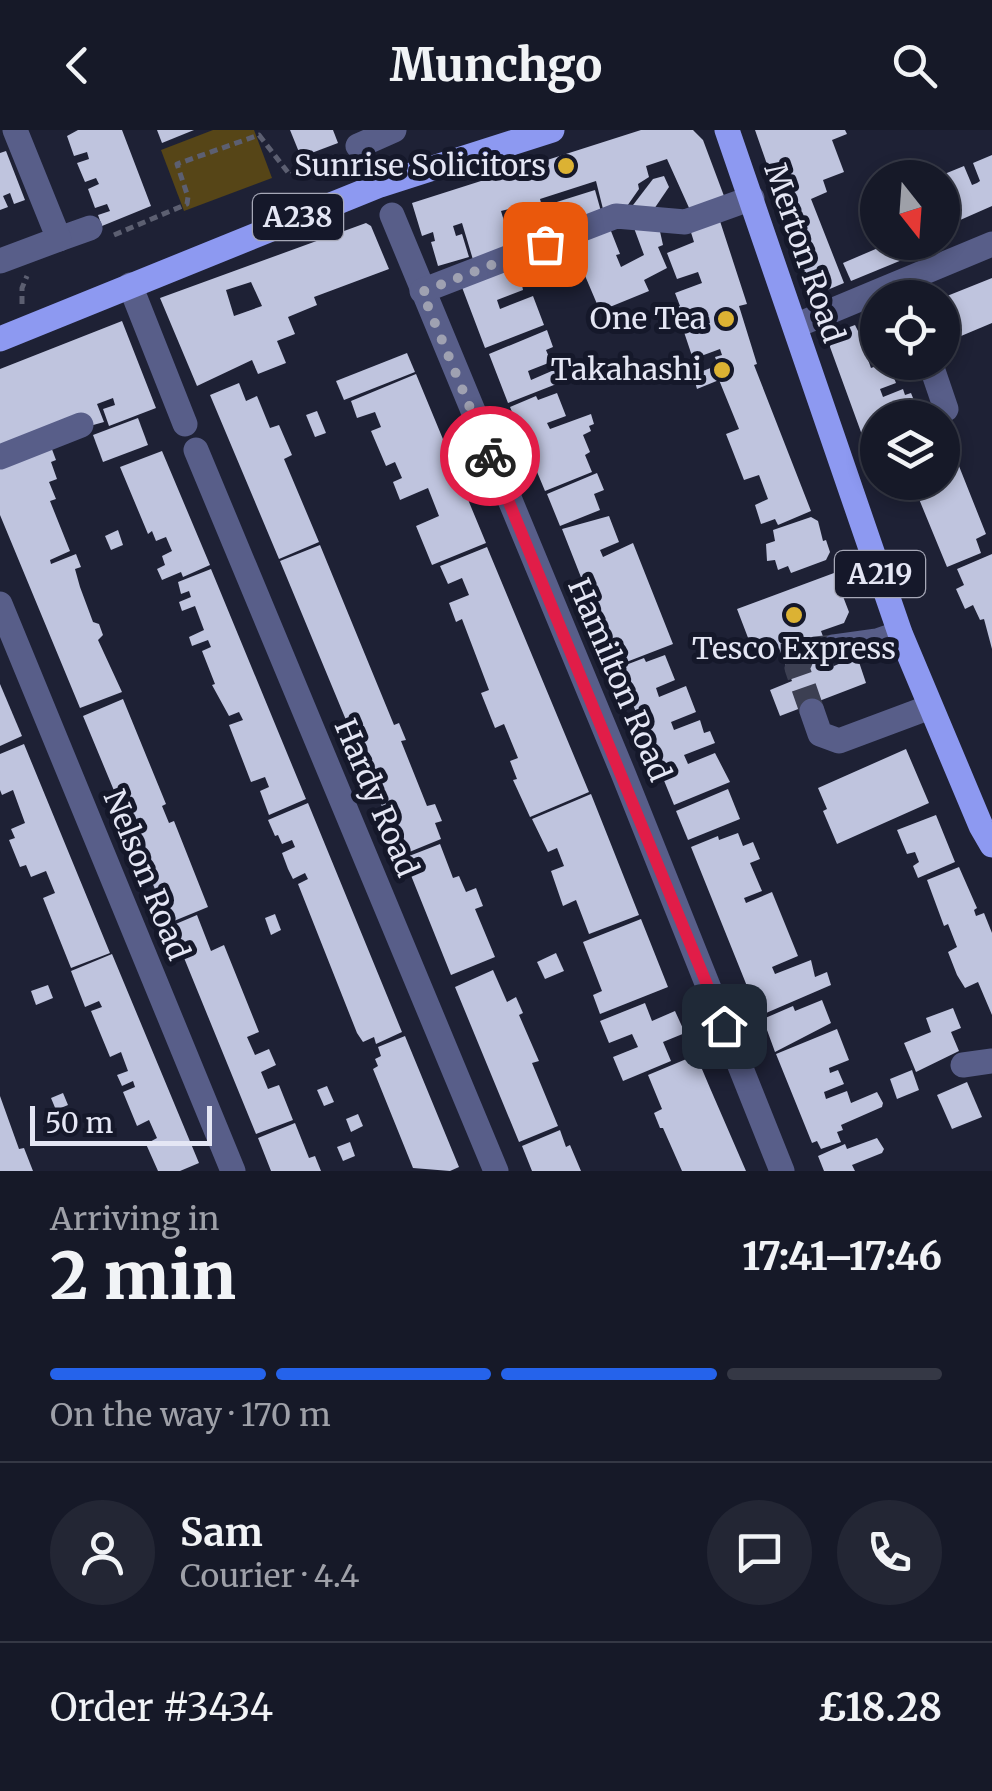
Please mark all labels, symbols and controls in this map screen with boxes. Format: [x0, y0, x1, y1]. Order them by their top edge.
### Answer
text: Munchgo [390, 37, 602, 93]
icon: back [50, 38, 105, 93]
icon: search [887, 38, 942, 93]
place label: Sunrise Solicitors [294, 146, 546, 184]
marker: Sunrise Solicitors [555, 155, 577, 177]
street label: Merton Road [757, 158, 853, 347]
north arrow [860, 160, 960, 260]
map controls [860, 160, 960, 500]
road number: A238 [253, 194, 343, 240]
pin [503, 202, 588, 287]
icon: bag [518, 217, 573, 272]
button: locate [860, 280, 960, 380]
place label: One Tea [590, 299, 706, 337]
marker: One Tea [715, 308, 737, 330]
place label: Takahashi [551, 350, 702, 388]
marker: Takahashi [711, 359, 733, 381]
button: layers [860, 400, 960, 500]
courier [440, 406, 540, 506]
icon: bike [463, 429, 518, 484]
road number: A219 [835, 551, 925, 597]
street label: Hamilton Road [560, 572, 680, 787]
marker: Tesco Express [783, 604, 805, 626]
place label: Tesco Express [692, 629, 896, 667]
street label: Hardy Road [327, 713, 427, 882]
street label: Nelson Road [96, 784, 198, 965]
pin [682, 984, 767, 1069]
icon: home [697, 999, 752, 1054]
scale bar [30, 1101, 212, 1146]
text: 50 m [45, 1105, 113, 1141]
text: Arriving in [50, 1199, 219, 1239]
text: 17:41–17:46 [742, 1233, 942, 1280]
text: 2 min [50, 1235, 236, 1317]
text: On the way · 170 m [50, 1395, 331, 1435]
button: person [50, 1500, 155, 1605]
button: chat [707, 1500, 812, 1605]
button: phone [837, 1500, 942, 1605]
text: Sam [180, 1509, 263, 1556]
text: Courier · 4.4 [180, 1556, 360, 1596]
text: Order #3434 [50, 1684, 273, 1731]
text: £18.28 [818, 1684, 942, 1731]

